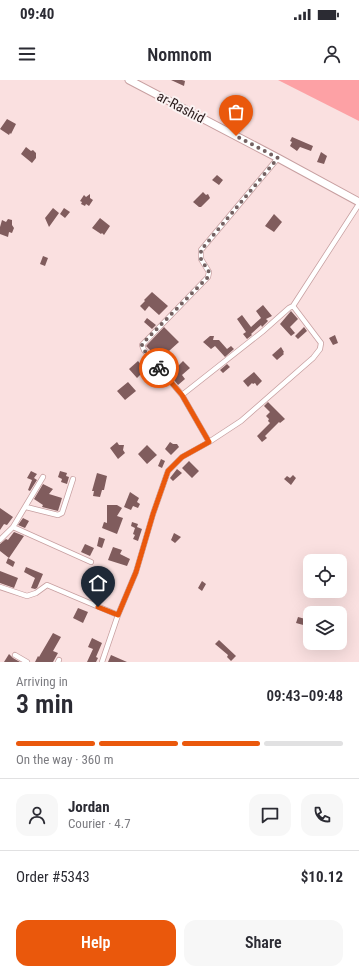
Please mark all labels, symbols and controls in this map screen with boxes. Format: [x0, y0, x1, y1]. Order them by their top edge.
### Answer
text: 09:40 [20, 5, 54, 23]
icon: menu [16, 43, 38, 65]
icon: person [321, 43, 343, 65]
text: Nomnom [147, 44, 212, 65]
street label: ar-Rashid [154, 88, 208, 126]
pin [219, 95, 253, 136]
icon: bag [225, 101, 247, 123]
courier [139, 348, 179, 388]
icon: bike [148, 357, 170, 379]
map controls [303, 554, 347, 650]
button: locate [303, 554, 347, 598]
pin [81, 566, 115, 607]
icon: home [87, 572, 109, 594]
button: layers [303, 606, 347, 650]
text: Arriving in [16, 674, 68, 689]
text: 09:43–09:48 [266, 687, 343, 705]
text: 3 min [16, 689, 74, 719]
text: On the way · 360 m [16, 752, 113, 767]
button: person [16, 794, 58, 836]
button: chat [249, 794, 291, 836]
button: phone [301, 794, 343, 836]
text: Jordan [68, 798, 110, 816]
text: Courier · 4.7 [68, 816, 131, 831]
text: Order #5343 [16, 868, 90, 886]
text: $10.12 [301, 868, 343, 886]
button: Help [16, 920, 176, 966]
button: Share [184, 920, 343, 966]

